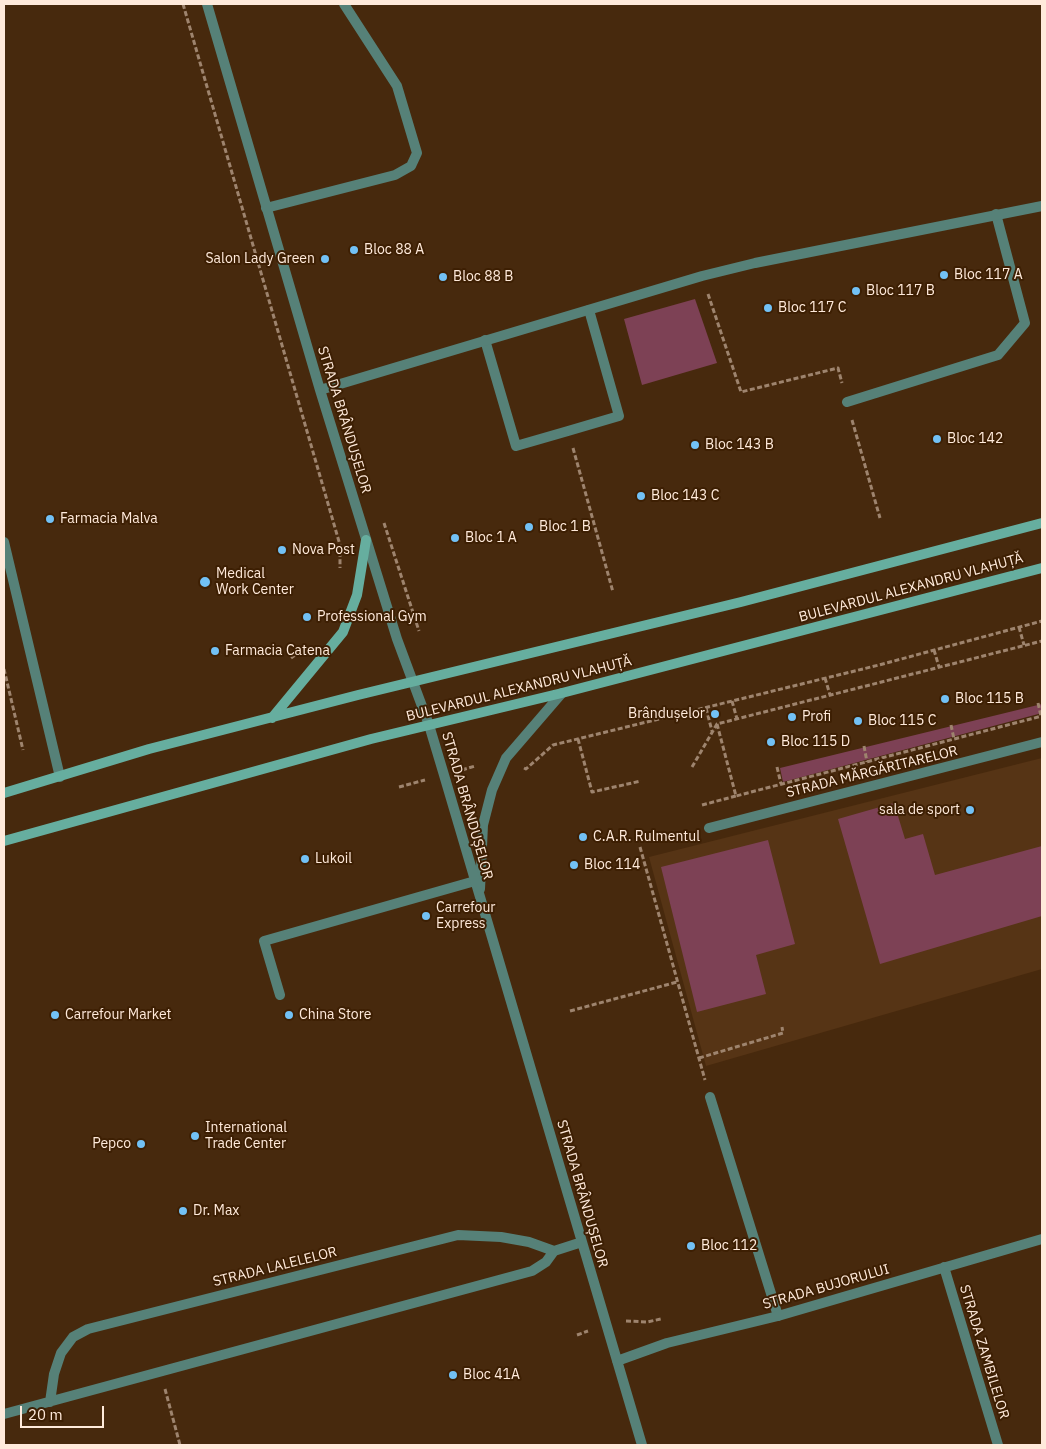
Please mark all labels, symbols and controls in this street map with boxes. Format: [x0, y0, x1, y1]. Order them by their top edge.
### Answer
place label: Bloc 88 A [364, 242, 424, 258]
marker: Bloc 88 A [348, 244, 360, 256]
place label: Salon Lady Green [205, 251, 315, 267]
marker: Salon Lady Green [319, 253, 331, 265]
place label: Bloc 117 A [954, 267, 1023, 283]
place label: Bloc 88 B [453, 269, 513, 285]
marker: Bloc 117 A [938, 269, 950, 281]
marker: Bloc 88 B [437, 271, 449, 283]
place label: Bloc 117 B [866, 283, 935, 299]
marker: Bloc 117 B [850, 285, 862, 297]
place label: Bloc 117 C [778, 300, 846, 316]
marker: Bloc 117 C [762, 302, 774, 314]
street label: STRADA BRÂNDUȘELOR [314, 344, 374, 496]
place label: Bloc 142 [947, 431, 1003, 447]
marker: Bloc 142 [931, 433, 943, 445]
place label: Bloc 143 B [705, 437, 774, 453]
marker: Bloc 143 B [689, 439, 701, 451]
place label: Bloc 143 C [651, 488, 719, 504]
marker: Bloc 143 C [635, 490, 647, 502]
place label: Farmacia Malva [60, 511, 158, 527]
marker: Farmacia Malva [44, 513, 56, 525]
place label: Bloc 1 B [539, 519, 591, 535]
marker: Bloc 1 B [523, 521, 535, 533]
place label: Bloc 1 A [465, 530, 517, 546]
marker: Bloc 1 A [449, 532, 461, 544]
place label: Nova Post [292, 542, 355, 558]
marker: Nova Post [276, 544, 288, 556]
street label: BULEVARDUL ALEXANDRU VLAHUȚĂ [797, 550, 1025, 626]
place label: Medical Work Center [216, 566, 294, 598]
marker: Medical Work Center [198, 575, 212, 589]
place label: Professional Gym [317, 609, 427, 625]
marker: Professional Gym [301, 611, 313, 623]
place label: Farmacia Catena [225, 643, 330, 659]
marker: Farmacia Catena [209, 645, 221, 657]
street label: BULEVARDUL ALEXANDRU VLAHUȚĂ [405, 653, 633, 725]
place label: Bloc 115 B [955, 691, 1024, 707]
marker: Bloc 115 B [939, 693, 951, 705]
place label: Brândușelor [628, 706, 705, 722]
marker: Brândușelor [709, 708, 721, 720]
place label: Profi [802, 709, 831, 725]
marker: Profi [786, 711, 798, 723]
place label: Bloc 115 C [868, 713, 936, 729]
marker: Bloc 115 C [852, 715, 864, 727]
street label: STRADA BRÂNDUȘELOR [438, 730, 496, 882]
place label: Bloc 115 D [781, 734, 850, 750]
marker: Bloc 115 D [765, 736, 777, 748]
street label: STRADA MĂRGĂRITARELOR [784, 743, 960, 801]
place label: sala de sport [879, 802, 960, 818]
marker: sala de sport [964, 804, 976, 816]
place label: C.A.R. Rulmentul [593, 829, 700, 845]
marker: C.A.R. Rulmentul [577, 831, 589, 843]
place label: Lukoil [315, 851, 352, 867]
marker: Lukoil [299, 853, 311, 865]
place label: Bloc 114 [584, 857, 640, 873]
marker: Bloc 114 [568, 859, 580, 871]
place label: Carrefour Express [436, 900, 495, 932]
marker: Carrefour Express [420, 910, 432, 922]
place label: Carrefour Market [65, 1007, 171, 1023]
place label: China Store [299, 1007, 371, 1023]
marker: Carrefour Market [49, 1009, 61, 1021]
marker: China Store [283, 1009, 295, 1021]
street label: STRADA BRÂNDUȘELOR [553, 1118, 611, 1270]
place label: International Trade Center [205, 1120, 287, 1152]
marker: International Trade Center [189, 1130, 201, 1142]
place label: Pepco [92, 1136, 131, 1152]
marker: Pepco [135, 1138, 147, 1150]
place label: Dr. Max [193, 1203, 239, 1219]
marker: Dr. Max [177, 1205, 189, 1217]
place label: Bloc 112 [701, 1238, 757, 1254]
marker: Bloc 112 [685, 1240, 697, 1252]
street label: STRADA LALELELOR [211, 1243, 339, 1291]
street label: STRADA BUJORULUI [761, 1261, 891, 1313]
street label: STRADA ZAMBILELOR [956, 1283, 1012, 1421]
place label: Bloc 41A [463, 1367, 520, 1383]
marker: Bloc 41A [447, 1369, 459, 1381]
scale bar [22, 1396, 106, 1428]
text: 20 m [28, 1405, 63, 1424]

